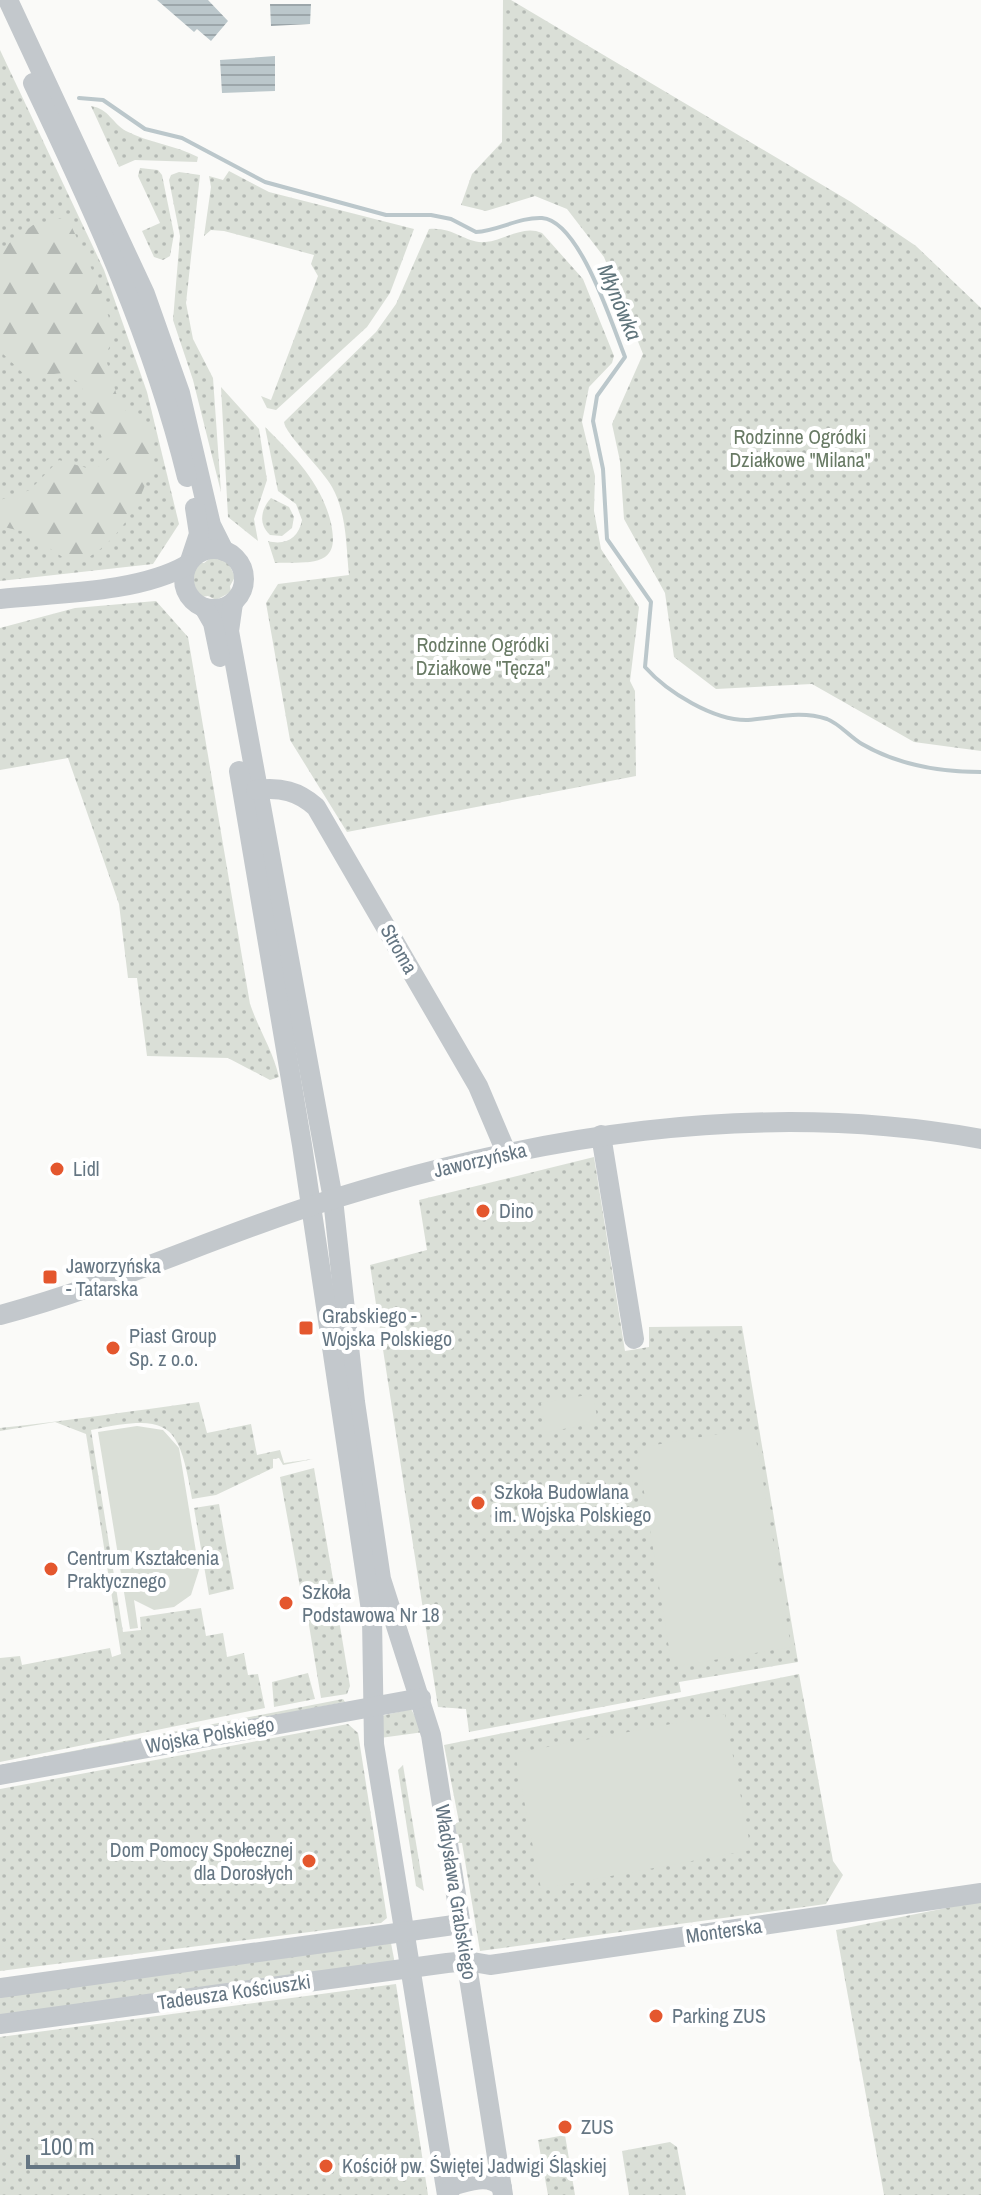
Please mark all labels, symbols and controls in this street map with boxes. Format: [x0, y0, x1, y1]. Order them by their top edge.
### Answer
water label: Młynówka [591, 259, 649, 345]
park label: Rodzinne Ogródki Działkowe "Milana" [729, 423, 871, 473]
park label: Rodzinne Ogródki Działkowe "Tęcza" [416, 631, 551, 681]
street label: Stroma [375, 919, 424, 978]
street label: Jaworzyńska [431, 1136, 529, 1183]
place label: Lidl [73, 1155, 99, 1182]
marker: Lidl [48, 1160, 66, 1178]
place label: Dino [499, 1197, 534, 1224]
marker: Dino [474, 1202, 492, 1220]
place label: Jaworzyńska - Tatarska [66, 1252, 161, 1302]
marker: Jaworzyńska - Tatarska [41, 1268, 59, 1286]
place label: Grabskiego - Wojska Polskiego [322, 1302, 452, 1352]
marker: Grabskiego - Wojska Polskiego [297, 1319, 315, 1337]
place label: Piast Group Sp. z o.o. [129, 1322, 217, 1372]
marker: Piast Group Sp. z o.o. [104, 1339, 122, 1357]
place label: Szkoła Budowlana im. Wojska Polskiego [494, 1478, 651, 1528]
marker: Szkoła Budowlana im. Wojska Polskiego [469, 1494, 487, 1512]
place label: Centrum Kształcenia Praktycznego [67, 1544, 219, 1594]
marker: Centrum Kształcenia Praktycznego [42, 1560, 60, 1578]
place label: Szkoła Podstawowa Nr 18 [302, 1578, 440, 1628]
marker: Szkoła Podstawowa Nr 18 [277, 1594, 295, 1612]
street label: Wojska Polskiego [144, 1710, 276, 1759]
street label: Władysława Grabskiego [429, 1802, 484, 1981]
place label: Dom Pomocy Społecznej dla Dorosłych [110, 1836, 293, 1886]
marker: Dom Pomocy Społecznej dla Dorosłych [300, 1852, 318, 1870]
street label: Monterska [684, 1912, 764, 1949]
street label: Tadeusza Kościuszki [156, 1967, 312, 2016]
place label: Parking ZUS [672, 2002, 766, 2029]
marker: Parking ZUS [647, 2007, 665, 2025]
place label: ZUS [581, 2113, 614, 2140]
marker: ZUS [556, 2118, 574, 2136]
scale bar [28, 2119, 238, 2169]
text: 100 m [40, 2130, 95, 2162]
place label: Kościół pw. Świętej Jadwigi Śląskiej [342, 2152, 606, 2179]
marker: Kościół pw. Świętej Jadwigi Śląskiej [317, 2157, 335, 2175]

